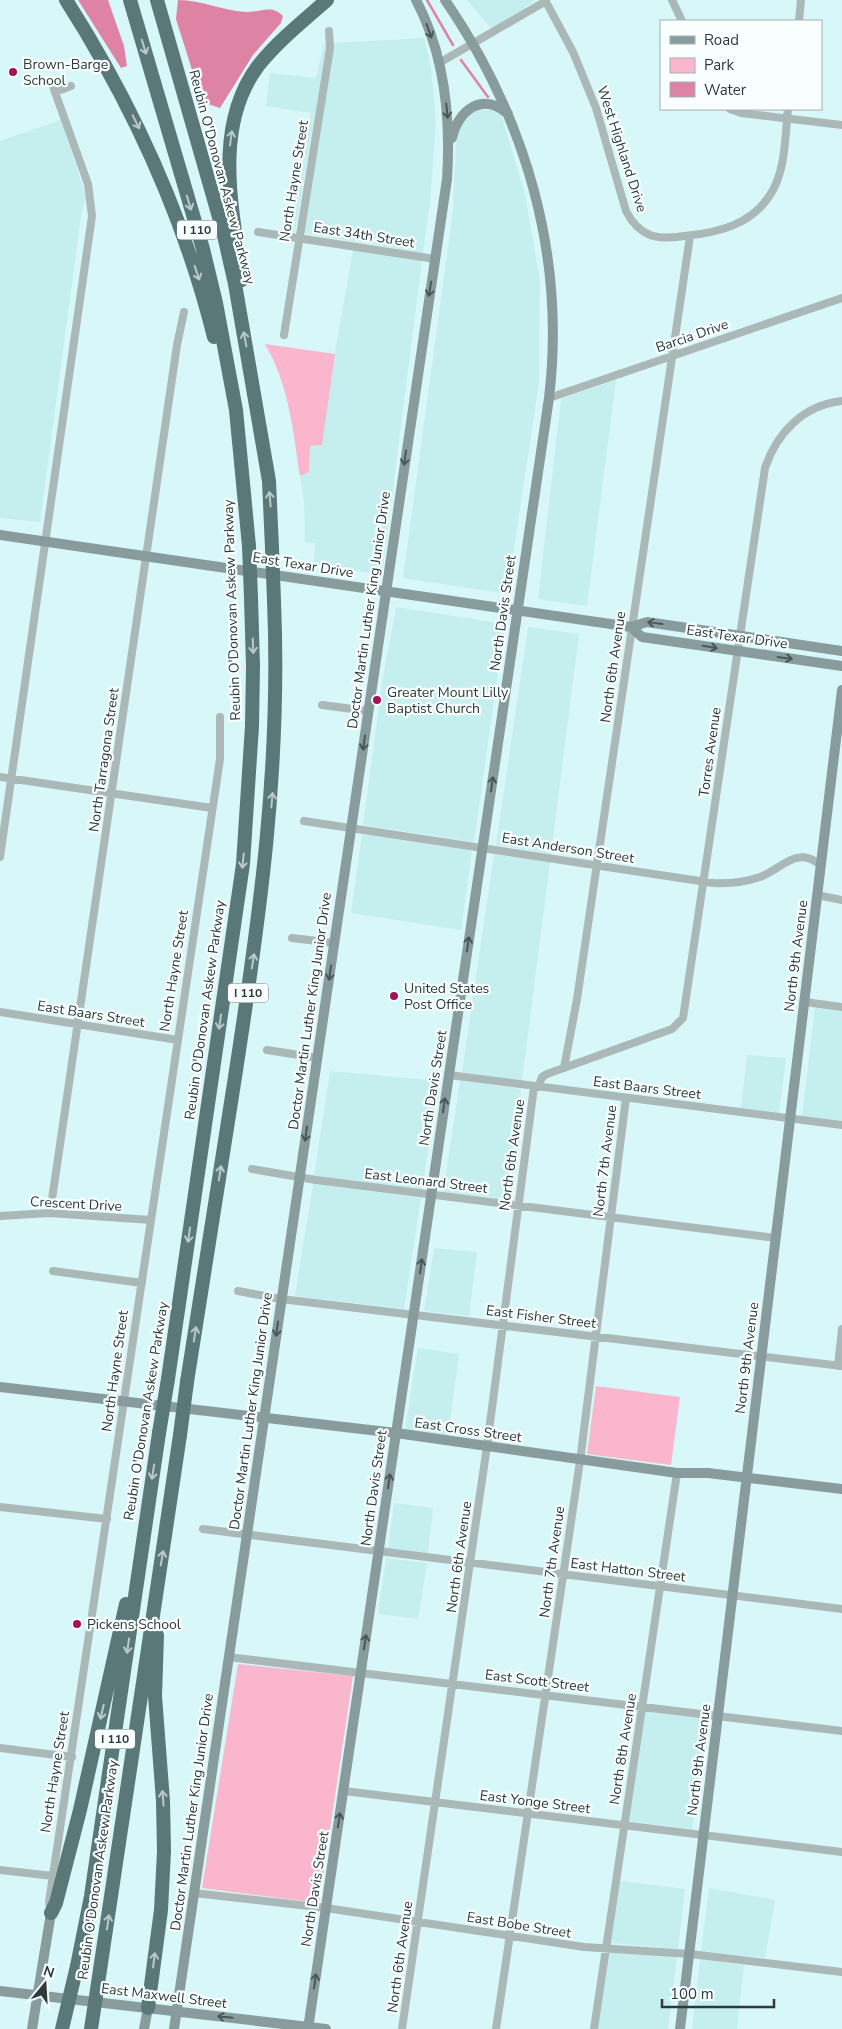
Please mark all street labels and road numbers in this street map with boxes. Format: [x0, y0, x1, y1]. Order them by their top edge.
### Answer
street label: Reubin O'Donovan Askew Parkway [184, 68, 260, 287]
street label: West Highland Drive [593, 83, 651, 215]
street label: North Hayne Street [275, 119, 313, 243]
street label: East 34th Street [312, 218, 416, 252]
road number: I 110 [177, 220, 217, 240]
street label: Barcia Drive [653, 315, 731, 357]
street label: Doctor Martin Luther King Junior Drive [343, 490, 395, 730]
street label: Reubin O'Donovan Askew Parkway [219, 498, 245, 721]
street label: East Texar Drive [251, 548, 355, 582]
street label: North Davis Street [485, 554, 521, 672]
street label: North 6th Avenue [596, 610, 630, 724]
street label: East Texar Drive [685, 621, 789, 653]
street label: North Tarragona Street [84, 687, 124, 833]
street label: Torres Avenue [694, 706, 726, 798]
street label: East Anderson Street [501, 828, 636, 868]
street label: Doctor Martin Luther King Junior Drive [284, 891, 336, 1131]
street label: Reubin O'Donovan Askew Parkway [180, 898, 230, 1121]
street label: North 9th Avenue [780, 899, 812, 1013]
street label: North Hayne Street [155, 909, 193, 1033]
road number: I 110 [228, 984, 268, 1002]
street label: East Baars Street [36, 996, 146, 1032]
street label: North Davis Street [414, 1029, 452, 1147]
street label: East Baars Street [592, 1072, 702, 1104]
street label: North 6th Avenue [495, 1098, 529, 1212]
street label: North 7th Avenue [589, 1104, 621, 1218]
street label: East Leonard Street [363, 1164, 489, 1198]
street label: Crescent Drive [30, 1192, 122, 1216]
street label: Doctor Martin Luther King Junior Drive [225, 1291, 277, 1531]
street label: Reubin O'Donovan Askew Parkway [119, 1299, 173, 1522]
street label: East Fisher Street [485, 1301, 597, 1333]
street label: North 9th Avenue [731, 1301, 763, 1415]
street label: North Hayne Street [97, 1309, 133, 1433]
street label: East Cross Street [413, 1413, 523, 1447]
street label: North Davis Street [356, 1429, 392, 1547]
street label: North 6th Avenue [442, 1500, 476, 1614]
street label: North 7th Avenue [535, 1505, 569, 1619]
street label: East Hatton Street [569, 1554, 687, 1586]
street label: East Scott Street [484, 1665, 590, 1697]
street label: Doctor Martin Luther King Junior Drive [166, 1692, 218, 1932]
street label: North 8th Avenue [605, 1692, 641, 1806]
street label: North 9th Avenue [683, 1703, 715, 1817]
street label: North Hayne Street [36, 1710, 74, 1834]
road number: I 110 [95, 1730, 135, 1748]
street label: Reubin O'Donovan Askew Parkway [73, 1758, 123, 1981]
street label: East Yonge Street [479, 1786, 591, 1818]
street label: North Davis Street [296, 1830, 334, 1948]
street label: North 6th Avenue [383, 1900, 417, 2014]
street label: East Bobe Street [466, 1907, 573, 1943]
street label: East Maxwell Street [100, 1979, 228, 2013]

